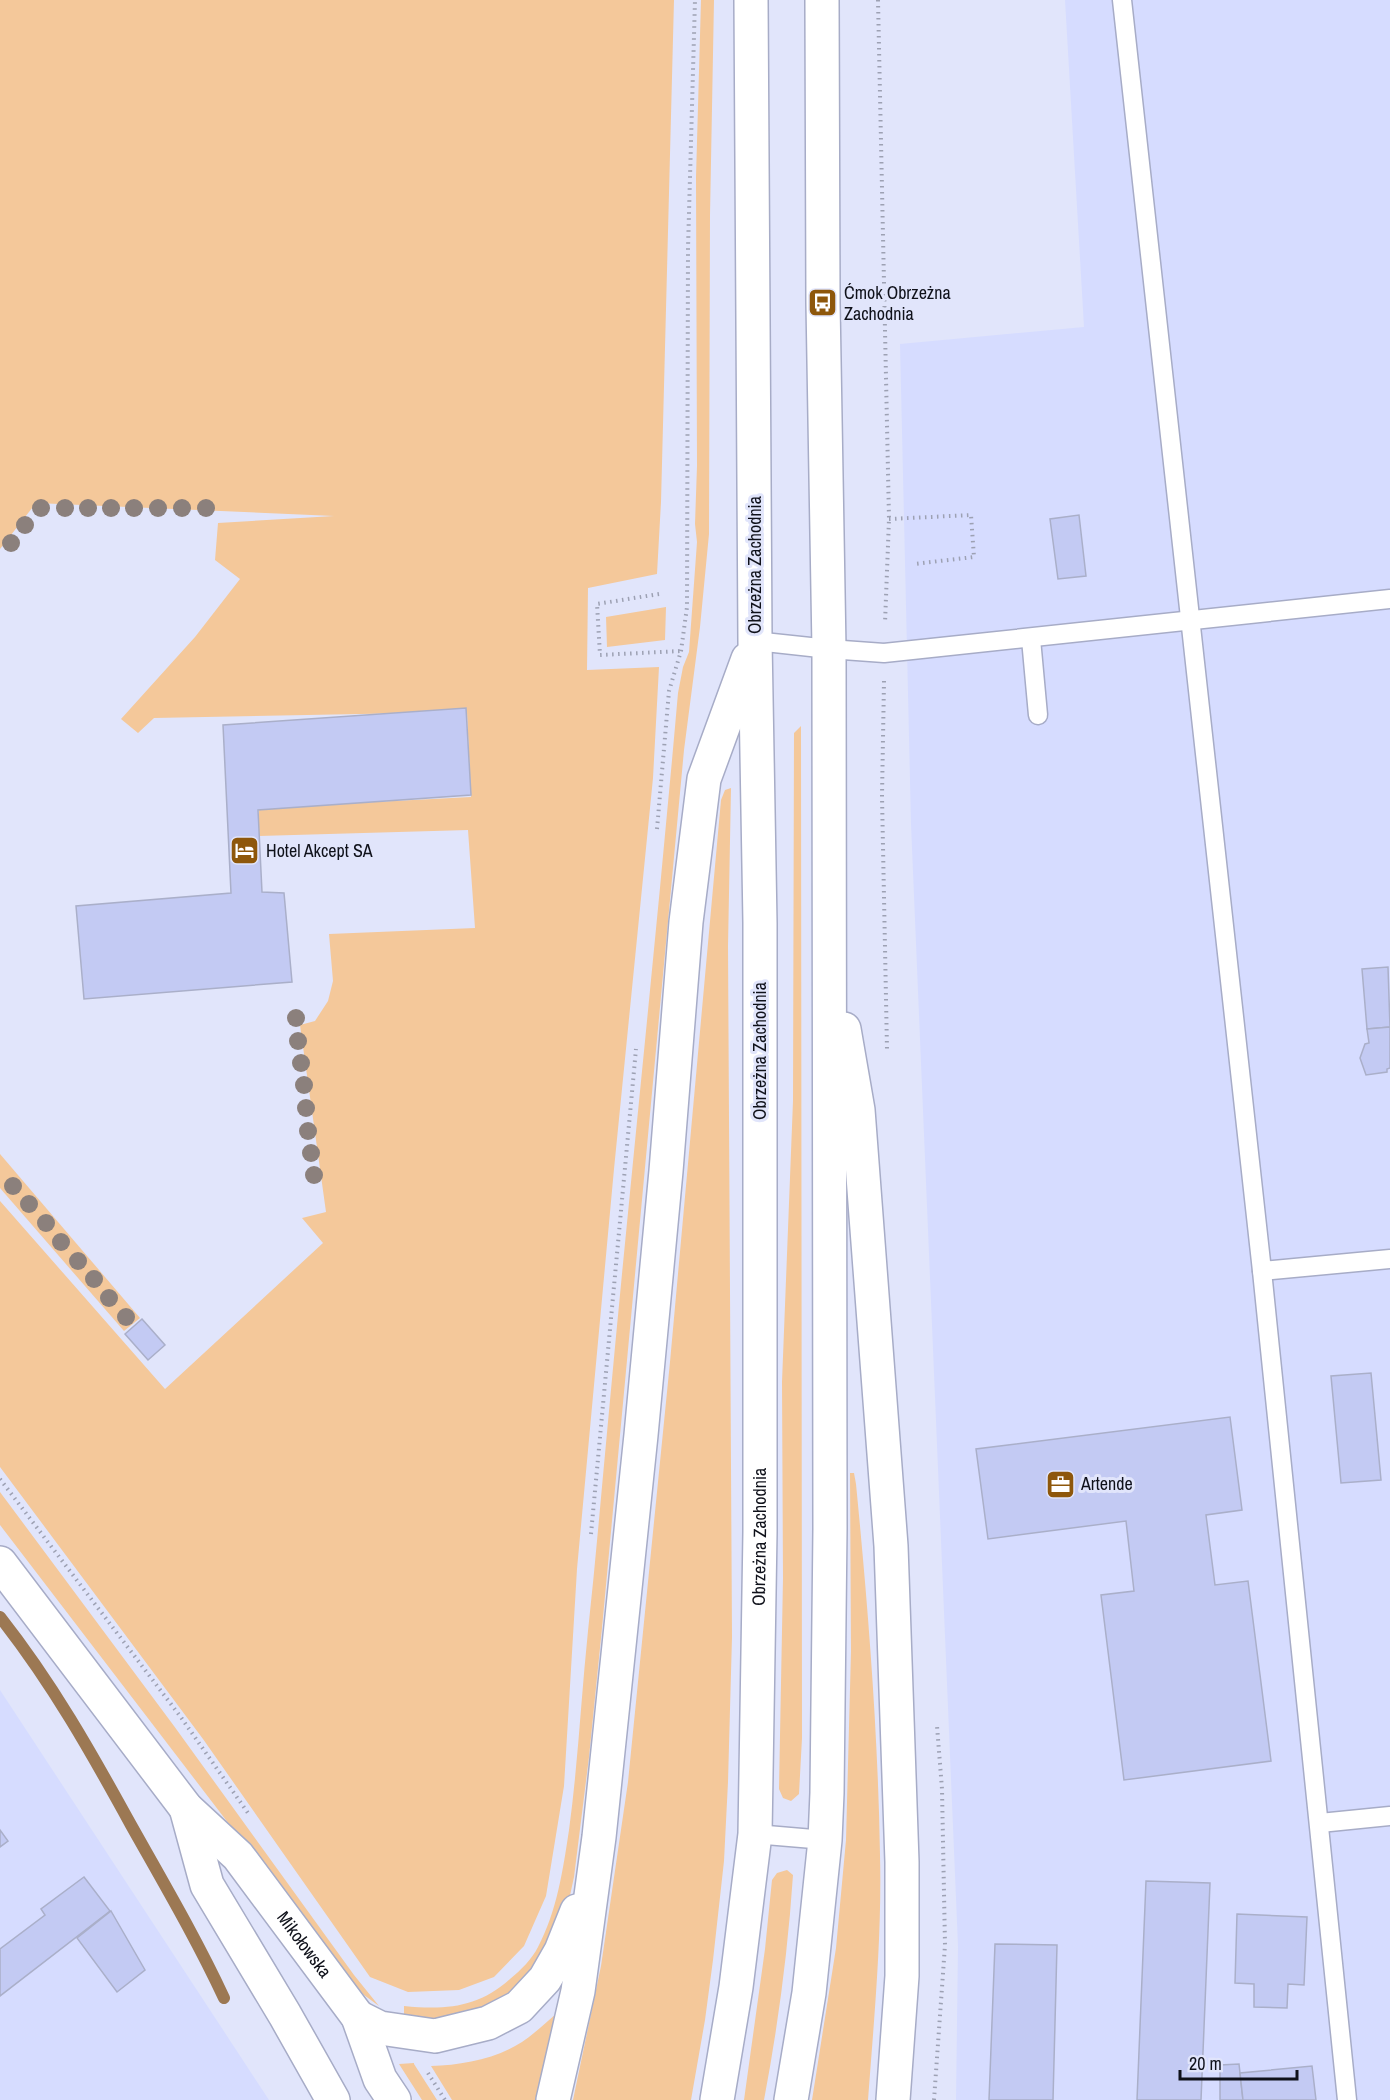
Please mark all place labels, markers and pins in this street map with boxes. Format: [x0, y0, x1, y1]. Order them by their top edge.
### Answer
place label: Ćmok Obrzeżna Zachodnia [844, 280, 951, 326]
bus stop icon: Ćmok Obrzeżna Zachodnia [807, 287, 839, 319]
hotel icon: Hotel Akcept SA [229, 835, 261, 867]
place label: Hotel Akcept SA [266, 838, 373, 863]
office icon: Artende [1044, 1468, 1076, 1500]
place label: Artende [1080, 1471, 1133, 1496]

